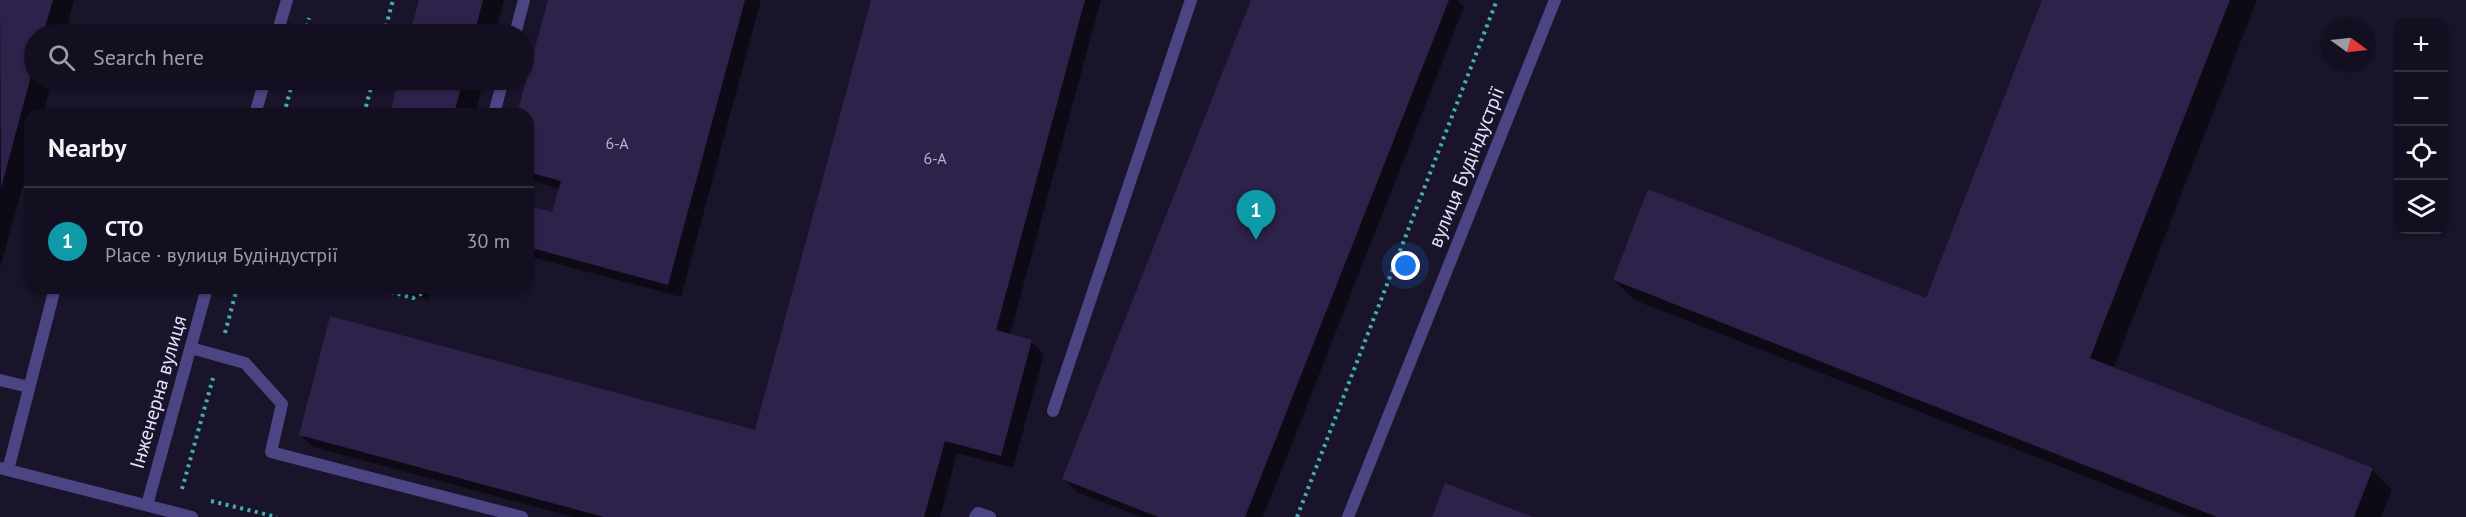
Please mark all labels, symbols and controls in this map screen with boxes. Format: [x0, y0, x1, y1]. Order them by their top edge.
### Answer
north arrow [2322, 18, 2376, 72]
map controls [2394, 18, 2448, 234]
button: + [2394, 18, 2448, 72]
search box [24, 24, 534, 90]
icon: search [45, 41, 78, 74]
text: Search here [93, 43, 204, 71]
button: − [2394, 72, 2448, 126]
street label: вулиця Будіндустрії [1422, 83, 1510, 251]
button: locate [2394, 126, 2448, 180]
text: Nearby [48, 131, 126, 164]
house number: 6-А [605, 133, 629, 153]
house number: 6-А [923, 148, 947, 168]
button: layers [2394, 180, 2448, 234]
pin: 1 [1236, 190, 1276, 240]
text: СТО [105, 214, 144, 242]
text: 1 [62, 228, 73, 254]
text: 30 m [467, 228, 510, 254]
text: Place · вулиця Будіндустрії [105, 242, 338, 268]
your location [1391, 251, 1420, 280]
street label: Інженерна вулиця [124, 312, 192, 472]

